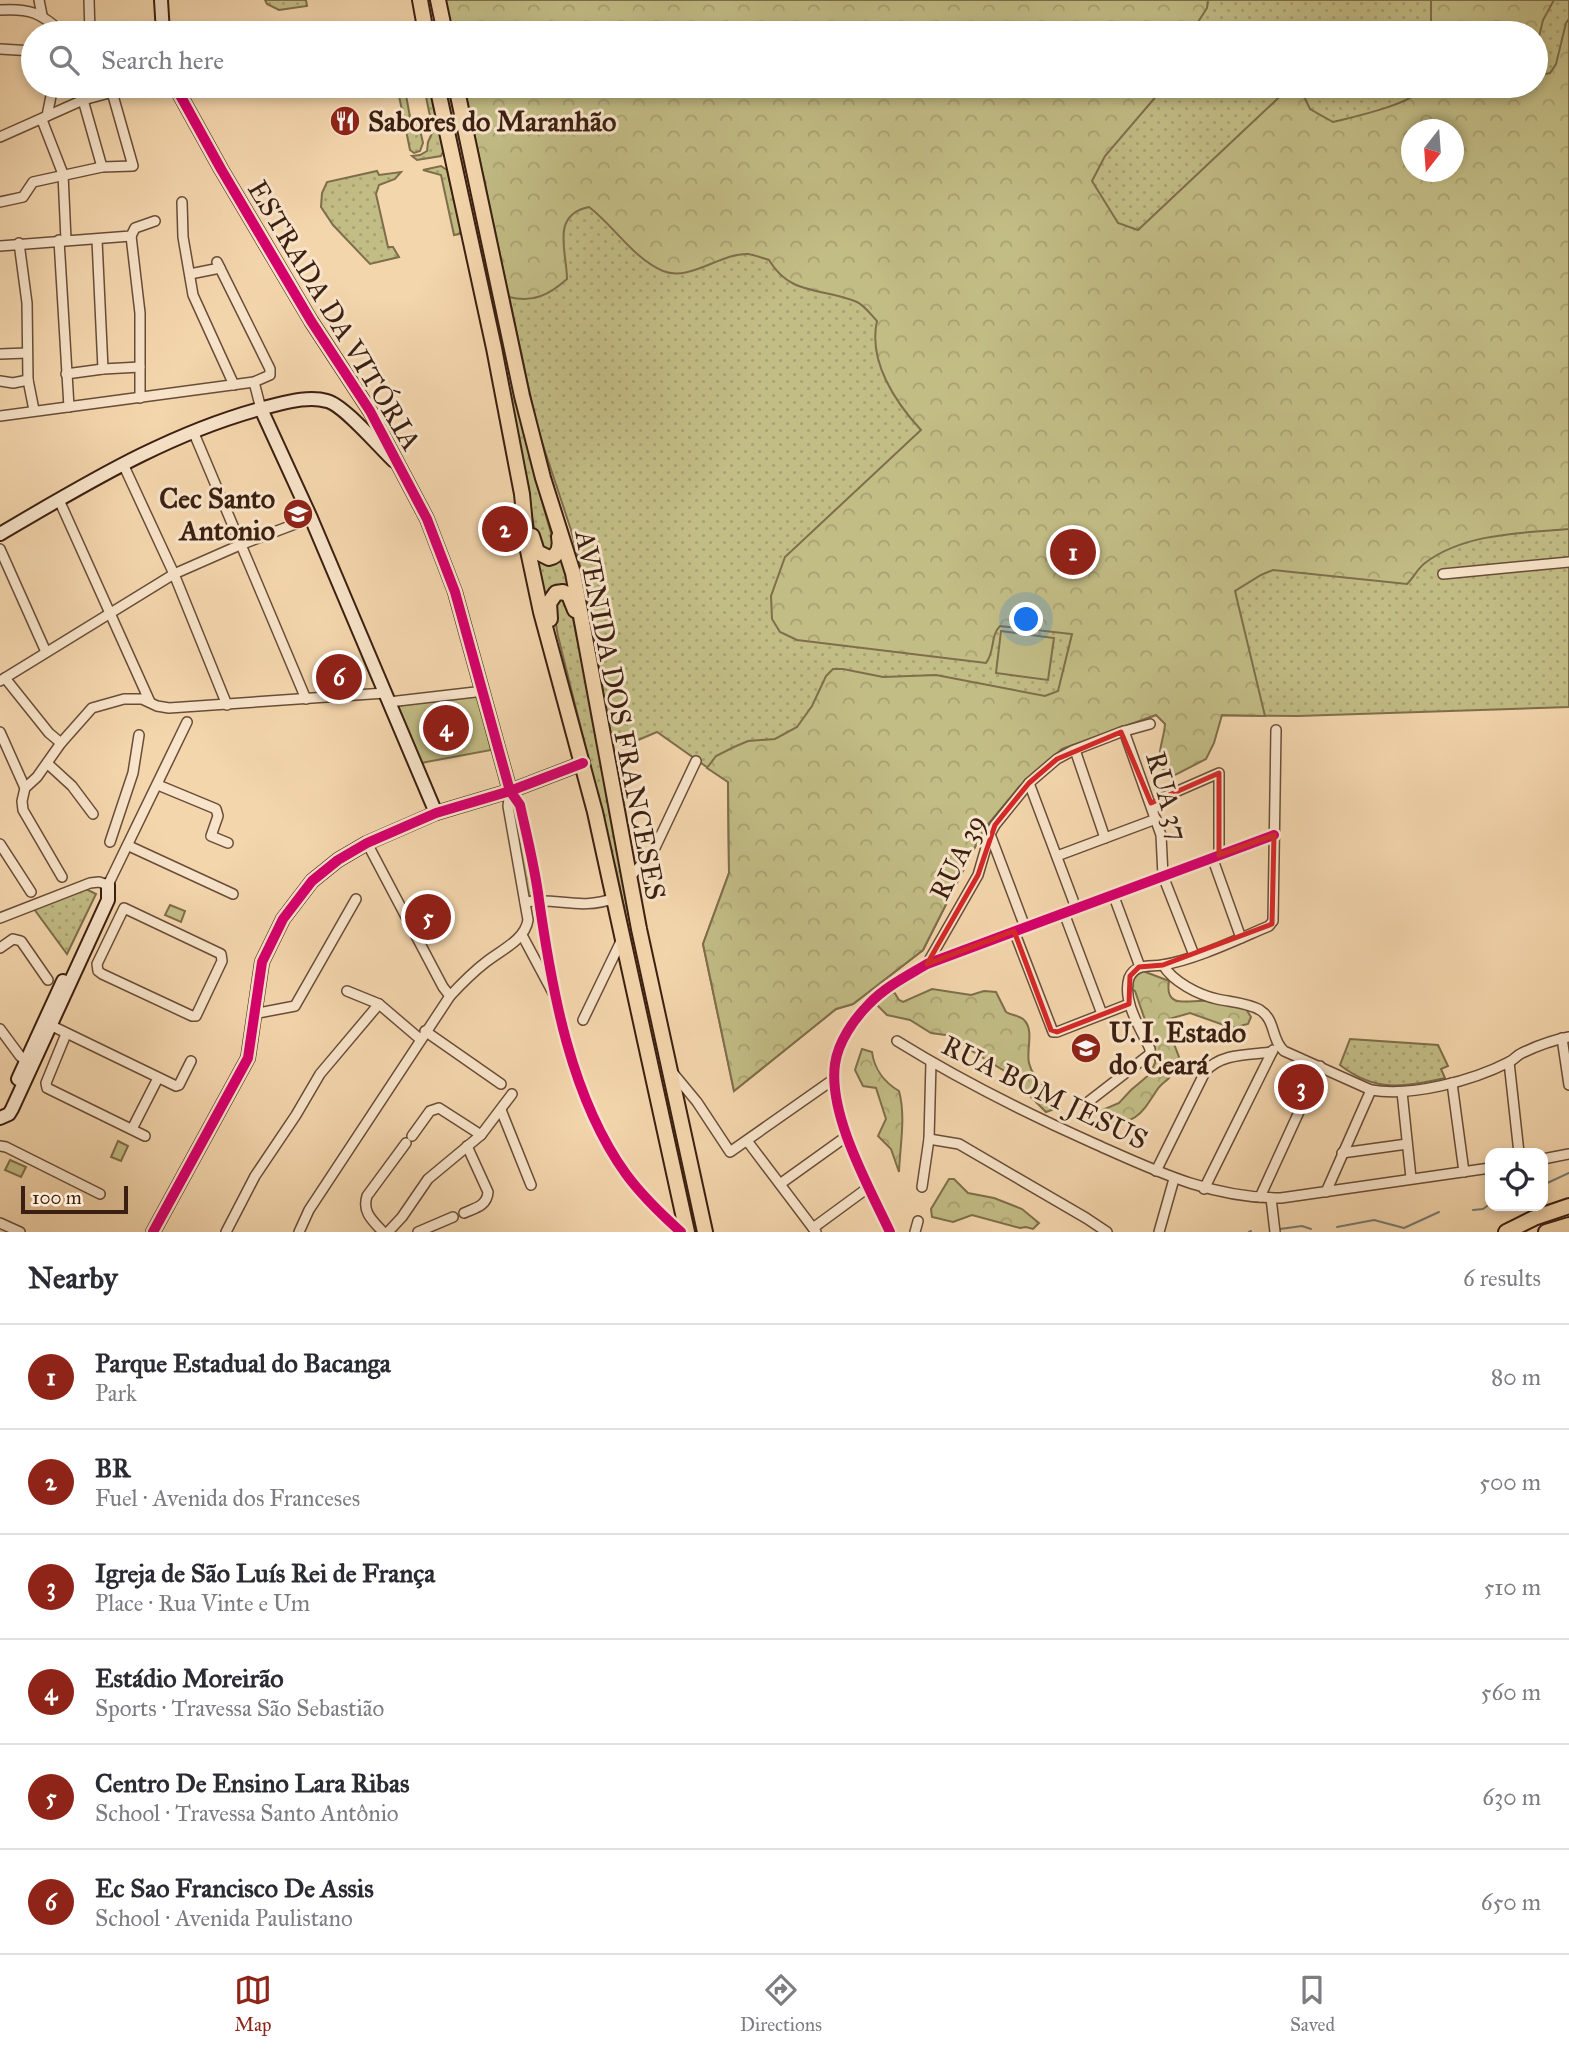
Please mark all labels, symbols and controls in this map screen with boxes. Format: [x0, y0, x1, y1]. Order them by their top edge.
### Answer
search box [21, 21, 1548, 98]
icon: search [45, 41, 83, 79]
text: Search here [101, 44, 224, 76]
restaurant icon: Sabores do Maranhão [328, 104, 362, 138]
place label: Sabores do Maranhão [368, 104, 616, 139]
north arrow [1401, 119, 1464, 182]
street label: ESTRADA DA VITÓRIA [240, 174, 429, 457]
place label: Cec Santo Antonio [159, 481, 275, 548]
school or university icon: Cec Santo Antonio [281, 497, 315, 531]
pin: 2 [482, 503, 528, 555]
street label: AVENIDA DOS FRANCESES [567, 526, 674, 903]
pin: 1 [1050, 526, 1096, 578]
your location [1009, 602, 1043, 636]
pin: 6 [316, 651, 362, 703]
pin: 4 [423, 702, 469, 754]
street label: RUA 37 [1138, 748, 1197, 845]
street label: RUA 39 [922, 809, 993, 906]
pin: 5 [405, 891, 451, 943]
place label: U. I. Estado do Ceará [1109, 1015, 1246, 1082]
street label: RUA BOM JESUS [936, 1027, 1153, 1157]
school or university icon: U. I. Estado do Ceará [1069, 1031, 1103, 1065]
pin: 3 [1278, 1061, 1324, 1113]
map controls [1485, 1148, 1548, 1211]
button: locate [1485, 1148, 1548, 1211]
scale bar [21, 1183, 128, 1215]
text: 100 m [32, 1186, 82, 1209]
text: Nearby [28, 1260, 118, 1296]
text: 6 results [1463, 1264, 1541, 1292]
text: Parque Estadual do Bacanga [95, 1347, 391, 1379]
text: 1 [46, 1363, 56, 1391]
text: 80 m [1491, 1363, 1541, 1391]
text: Park [95, 1379, 137, 1407]
text: BR [95, 1452, 130, 1484]
text: 2 [45, 1468, 57, 1496]
text: 500 m [1479, 1468, 1541, 1496]
text: Fuel · Avenida dos Franceses [95, 1484, 360, 1512]
text: Igreja de São Luís Rei de França [95, 1557, 435, 1589]
text: 3 [46, 1573, 56, 1601]
text: 510 m [1484, 1573, 1541, 1601]
text: Place · Rua Vinte e Um [95, 1589, 310, 1617]
text: Estádio Moreirão [95, 1662, 284, 1694]
text: 4 [45, 1678, 57, 1706]
text: 560 m [1481, 1678, 1541, 1706]
text: Sports · Travessa São Sebastião [95, 1694, 384, 1722]
text: Centro De Ensino Lara Ribas [95, 1767, 409, 1799]
text: 5 [46, 1783, 56, 1811]
text: 630 m [1482, 1783, 1541, 1811]
text: School · Travessa Santo Antônio [95, 1799, 399, 1827]
text: Ec Sao Francisco De Assis [95, 1872, 374, 1904]
text: 6 [45, 1888, 57, 1916]
text: 650 m [1481, 1888, 1541, 1916]
text: School · Avenida Paulistano [95, 1904, 353, 1932]
tab: Map [234, 1971, 272, 2036]
tab: Directions [740, 1971, 822, 2036]
tab: Saved [1290, 1971, 1335, 2036]

